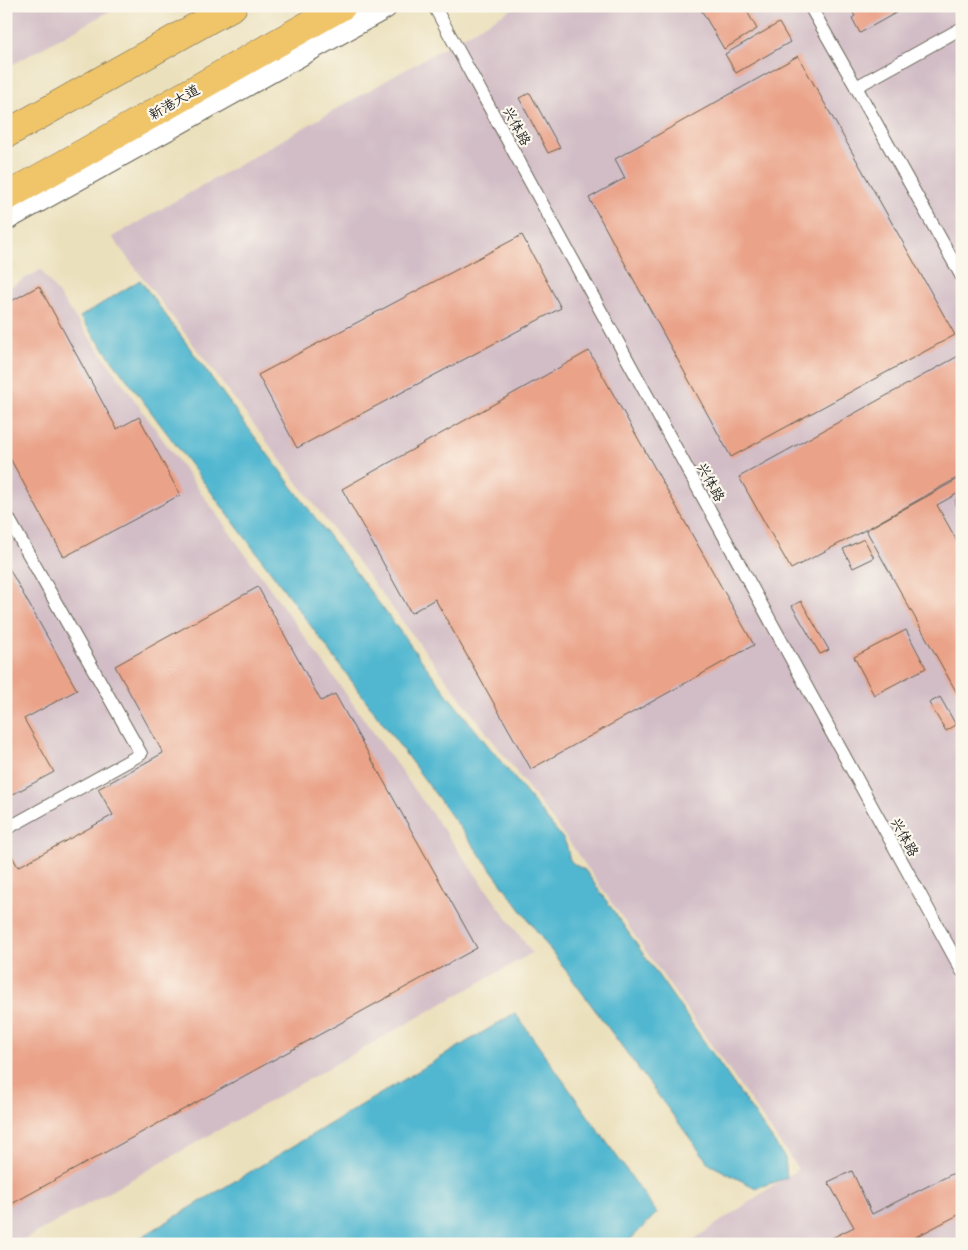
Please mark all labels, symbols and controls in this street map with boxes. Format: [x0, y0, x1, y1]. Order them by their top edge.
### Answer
street label: 新港大道 [144, 78, 203, 125]
street label: 兴体路 [498, 102, 537, 149]
street label: 兴体路 [692, 458, 731, 505]
street label: 兴体路 [886, 813, 925, 860]

